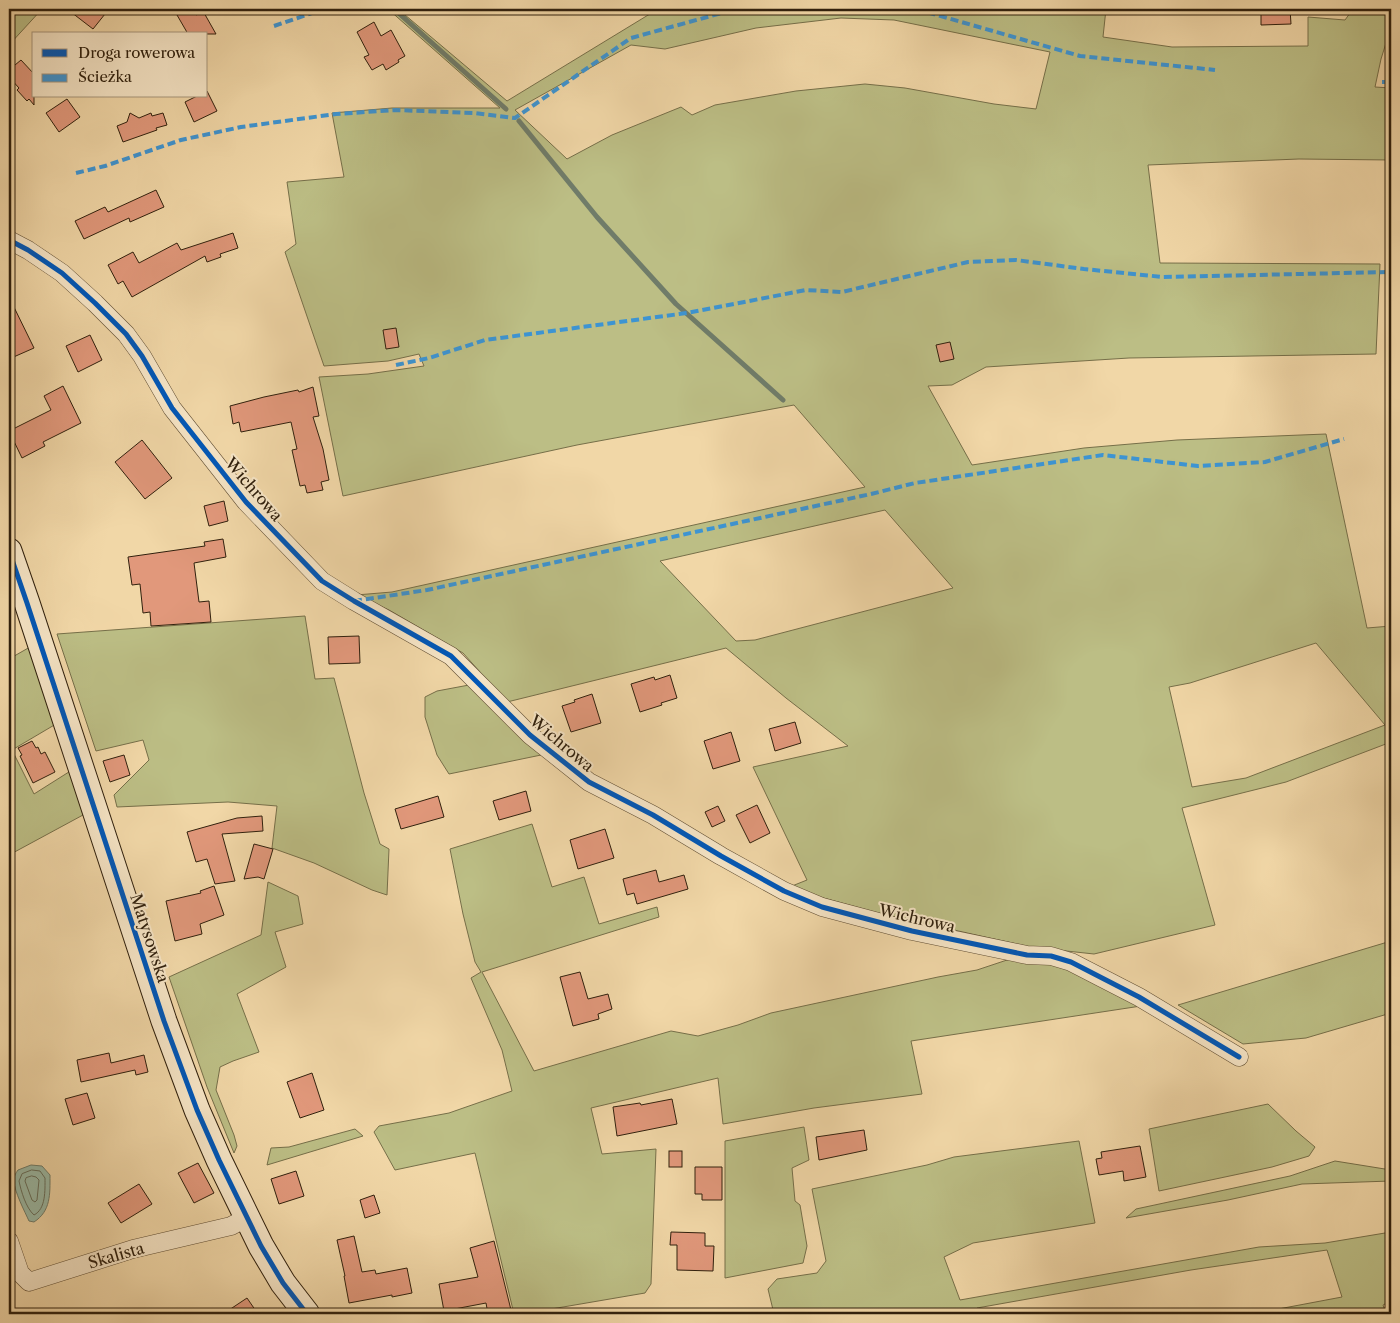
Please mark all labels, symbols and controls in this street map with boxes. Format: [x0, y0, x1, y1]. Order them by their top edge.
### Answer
legend [32, 32, 208, 98]
text: Droga rowerowa [78, 43, 195, 62]
text: Ścieżka [78, 67, 132, 86]
street label: Wichrowa [220, 452, 287, 525]
street label: Wichrowa [525, 710, 599, 776]
street label: Matysowska [126, 891, 174, 986]
street label: Wichrowa [876, 899, 958, 937]
street label: Skalista [86, 1237, 147, 1273]

